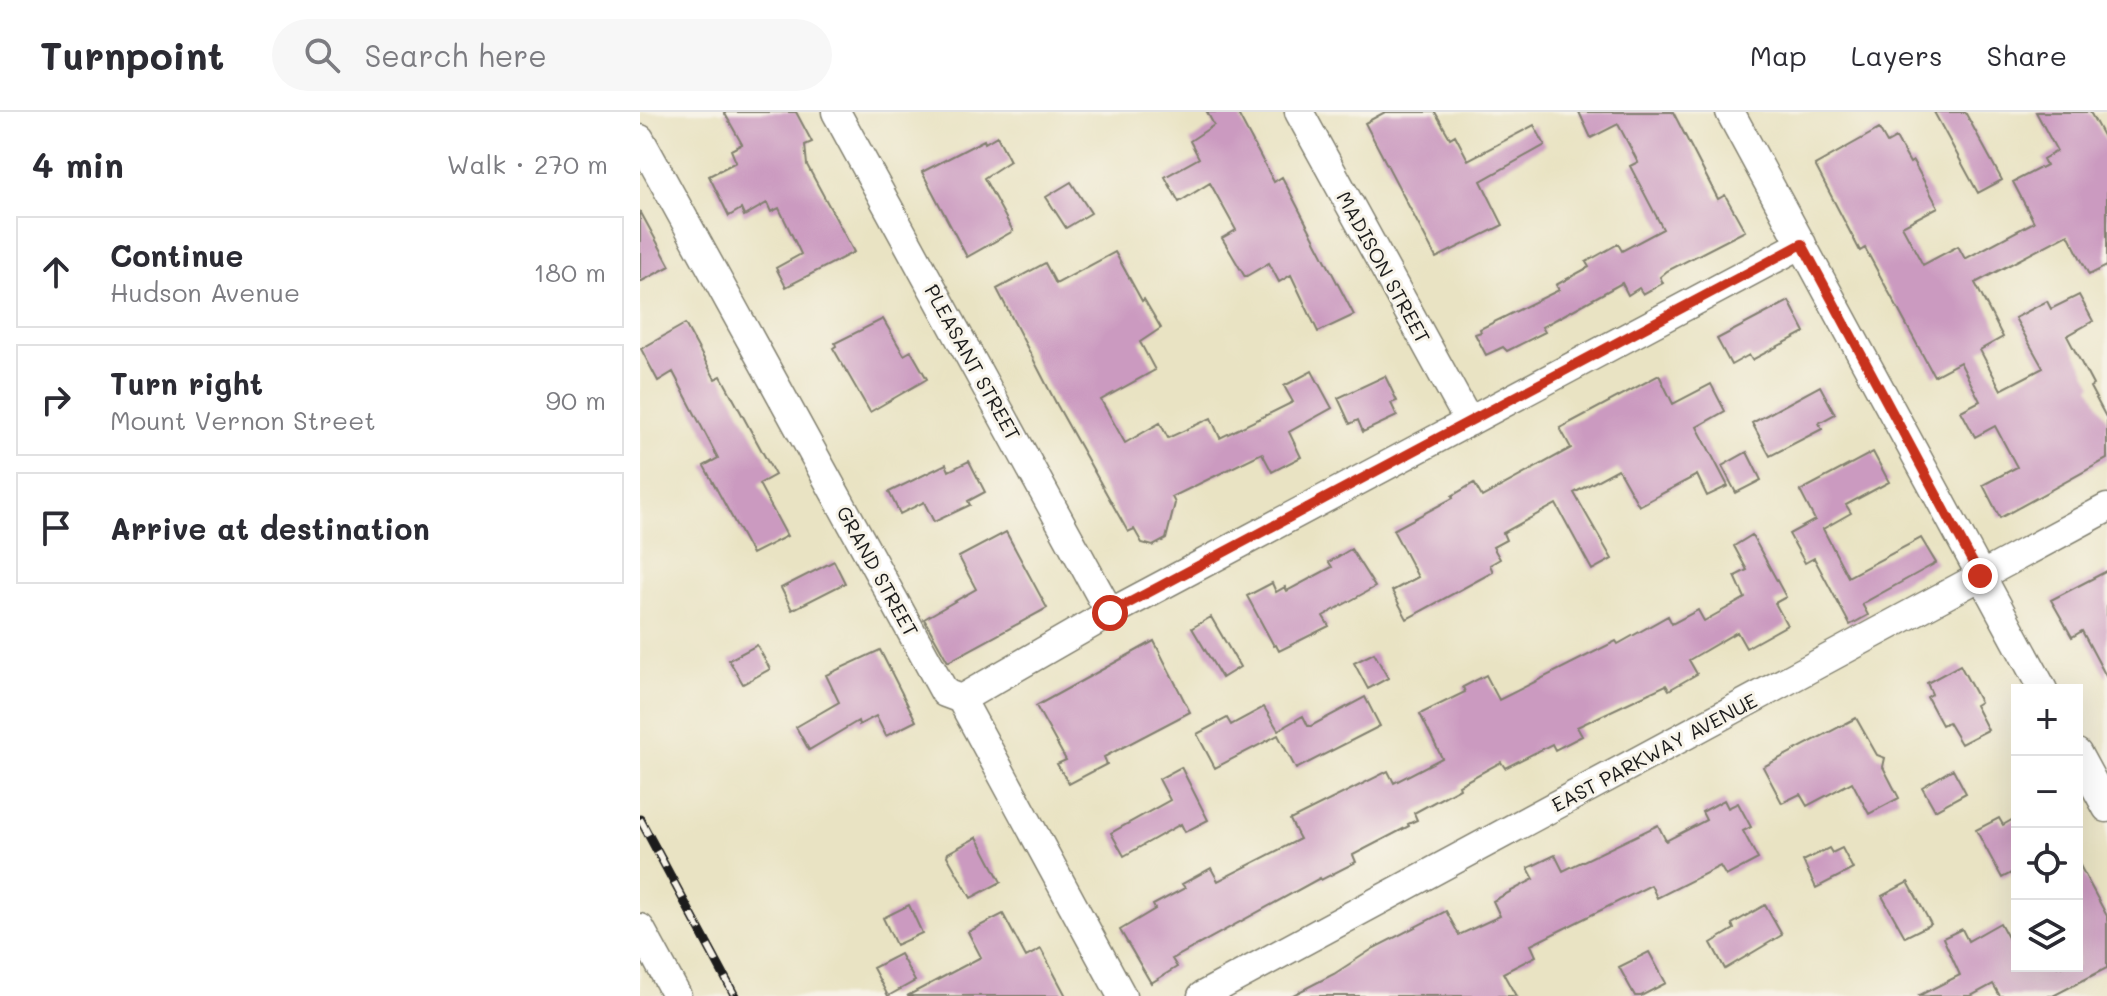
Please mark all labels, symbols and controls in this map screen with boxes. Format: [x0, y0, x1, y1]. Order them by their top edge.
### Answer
search box [272, 19, 832, 91]
text: Turnpoint [40, 30, 224, 80]
icon: search [300, 33, 344, 77]
text: Search here [364, 35, 547, 75]
text: Map [1750, 37, 1807, 73]
text: Layers [1851, 37, 1943, 73]
text: Share [1987, 37, 2067, 73]
text: 4 min [32, 142, 124, 187]
text: Walk · 270 m [447, 147, 608, 181]
street label: MADISON STREET [1331, 186, 1437, 348]
text: Continue [110, 235, 243, 275]
icon: ahead [34, 250, 78, 294]
text: 180 m [534, 255, 606, 289]
text: Hudson Avenue [110, 275, 300, 309]
street label: PLEASANT STREET [919, 279, 1027, 445]
text: Turn right [110, 363, 263, 403]
icon: right [34, 378, 78, 422]
text: 90 m [546, 383, 606, 417]
text: Mount Vernon Street [110, 403, 376, 437]
street label: GRAND STREET [831, 501, 925, 641]
icon: arrive [34, 506, 78, 550]
text: Arrive at destination [110, 508, 430, 548]
route end [1962, 558, 1998, 594]
route start [1092, 595, 1128, 631]
map controls [2011, 684, 2083, 972]
button: + [2011, 684, 2083, 756]
street label: EAST PARKWAY AVENUE [1547, 687, 1761, 817]
button: − [2011, 756, 2083, 828]
button: locate [2011, 828, 2083, 900]
button: layers [2011, 900, 2083, 972]

